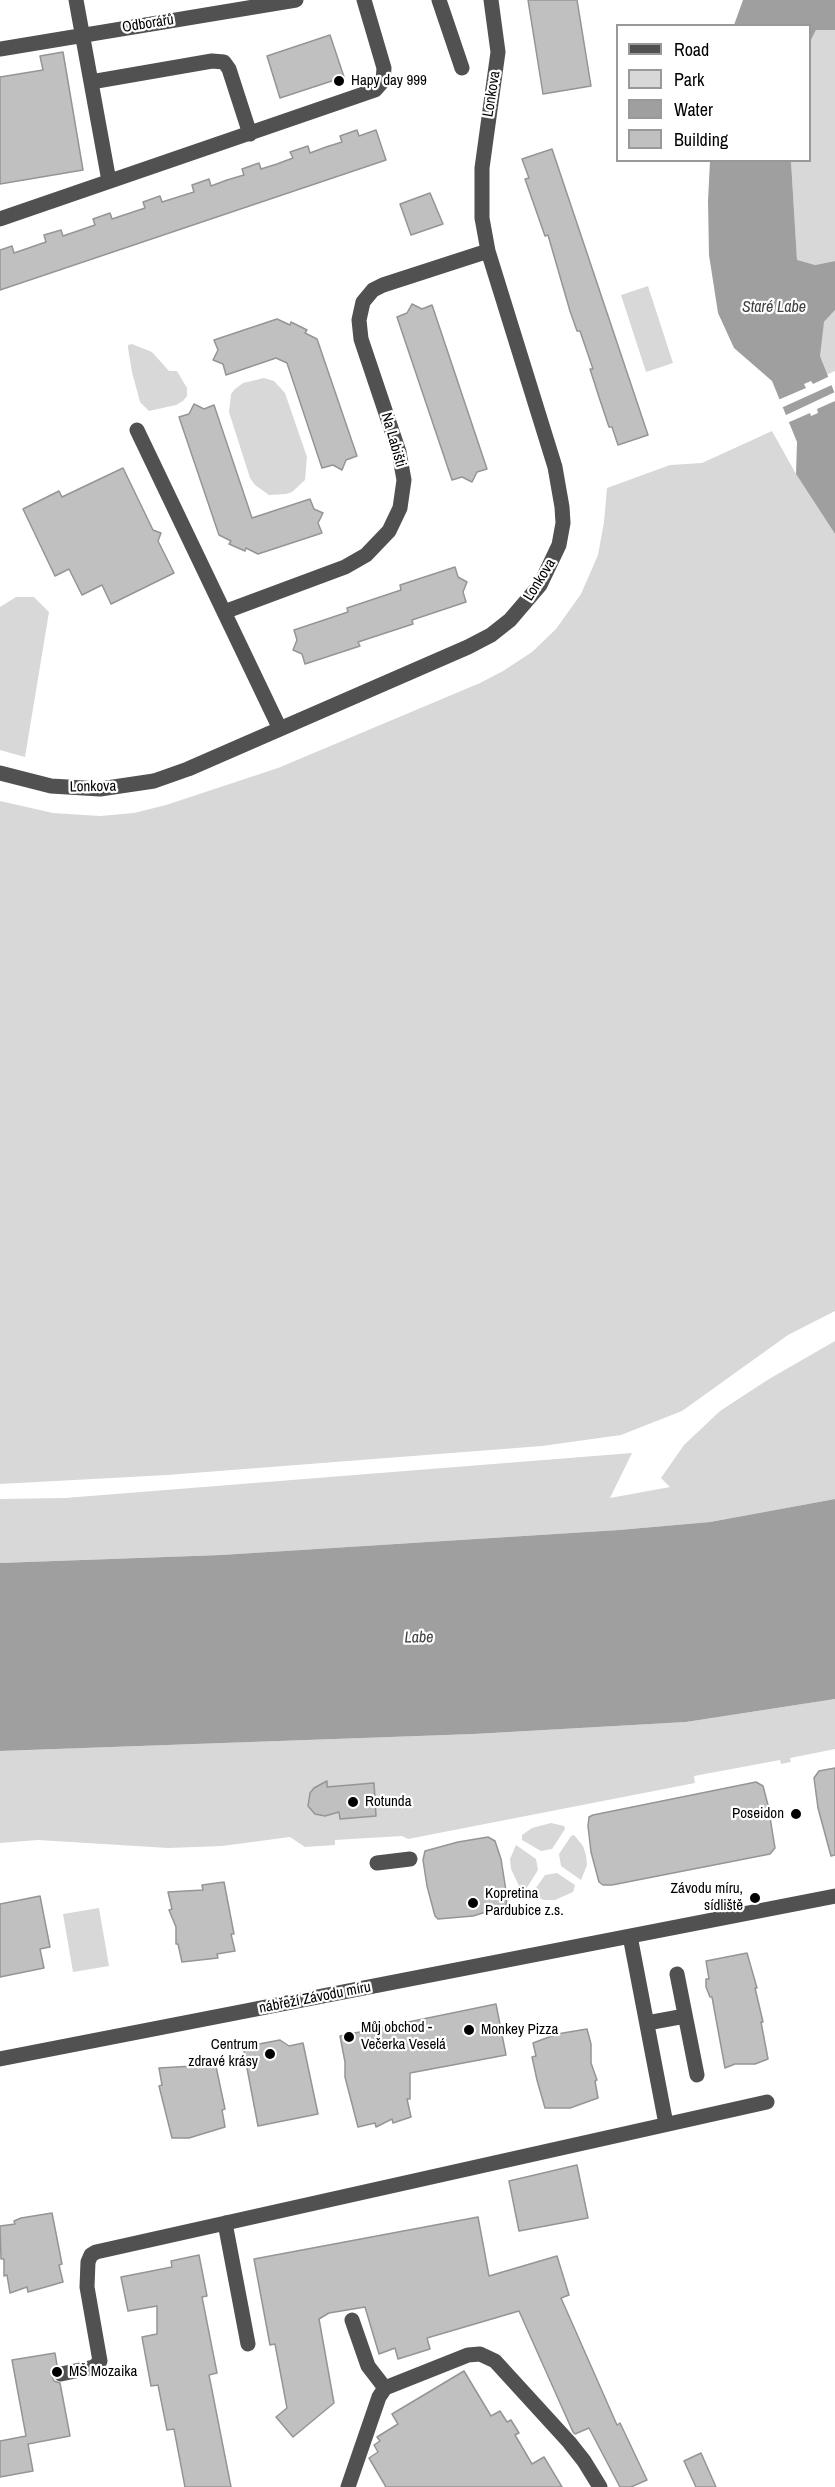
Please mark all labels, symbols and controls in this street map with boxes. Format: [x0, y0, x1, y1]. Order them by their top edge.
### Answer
street label: Odborářů [121, 11, 175, 37]
legend [616, 24, 811, 162]
text: Road [674, 37, 709, 62]
text: Park [674, 67, 704, 92]
street label: Lonkova [479, 70, 505, 118]
place label: Hapy day 999 [351, 72, 427, 90]
marker: Hapy day 999 [332, 74, 346, 88]
text: Water [674, 97, 713, 122]
text: Building [674, 127, 728, 152]
water label: Staré Labe [742, 298, 806, 318]
street label: Na Labišti [377, 411, 409, 469]
street label: Lonkova [520, 556, 560, 604]
street label: Lonkova [70, 778, 116, 796]
water label: Labe [404, 1628, 434, 1648]
place label: Rotunda [365, 1793, 411, 1811]
marker: Rotunda [346, 1795, 360, 1809]
place label: Poseidon [732, 1805, 784, 1823]
marker: Poseidon [789, 1807, 803, 1821]
place label: Závodu míru, sídliště [671, 1880, 743, 1915]
place label: Kopretina Pardubice z.s. [485, 1885, 564, 1920]
marker: Závodu míru, sídliště [748, 1891, 762, 1905]
marker: Kopretina Pardubice z.s. [466, 1896, 480, 1910]
street label: nábřeží Závodu míru [258, 1978, 372, 2018]
place label: Můj obchod - Večerka Veselá [361, 2019, 446, 2054]
place label: Monkey Pizza [481, 2021, 558, 2039]
marker: Monkey Pizza [462, 2023, 476, 2037]
marker: Můj obchod - Večerka Veselá [342, 2030, 356, 2044]
place label: Centrum zdravé krásy [188, 2036, 258, 2071]
marker: Centrum zdravé krásy [263, 2047, 277, 2061]
place label: MŠ Mozaika [69, 2363, 137, 2381]
marker: MŠ Mozaika [50, 2365, 64, 2379]

